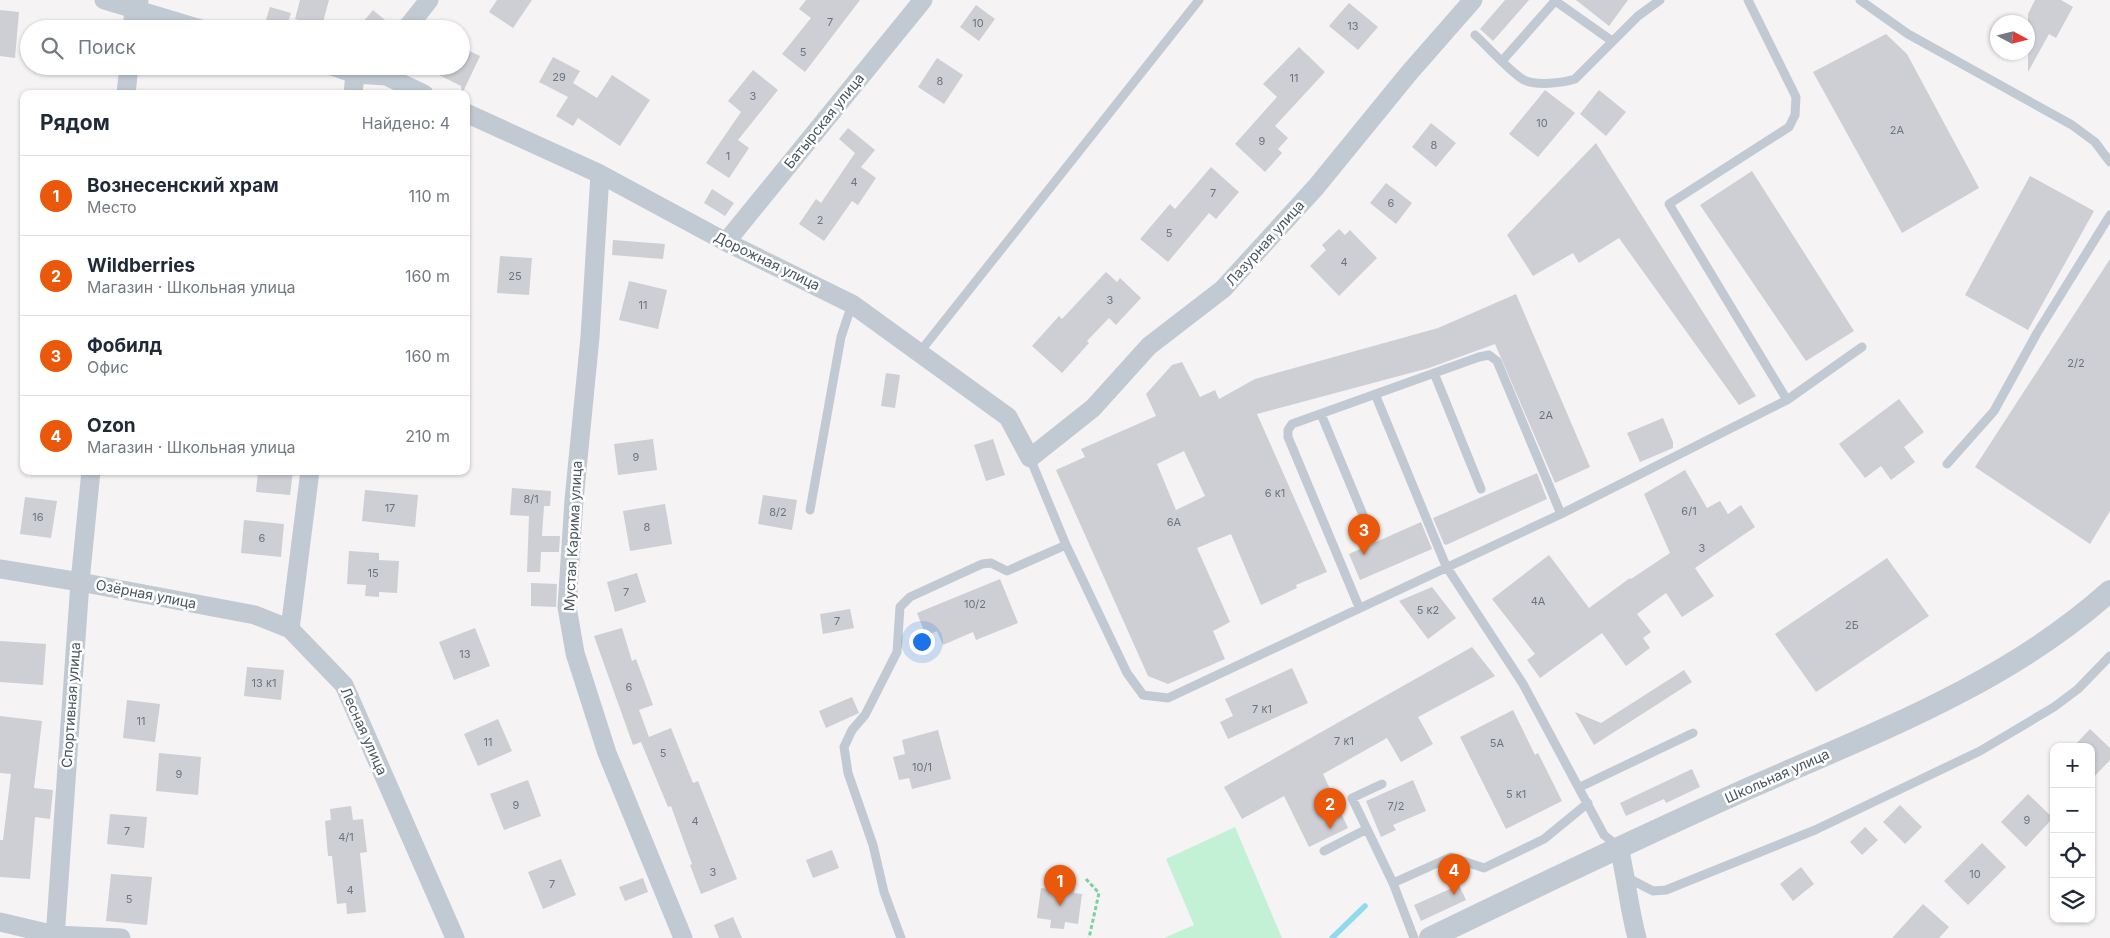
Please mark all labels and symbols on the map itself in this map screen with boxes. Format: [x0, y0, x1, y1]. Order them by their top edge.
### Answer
house number: 7 [827, 15, 833, 29]
north arrow [1990, 15, 2035, 60]
house number: 10 [972, 16, 984, 30]
house number: 13 [1347, 19, 1359, 33]
house number: 5 [800, 45, 807, 59]
house number: 29 [552, 70, 566, 84]
street label: Батырская улица [780, 70, 867, 172]
house number: 11 [1290, 71, 1298, 85]
house number: 8 [937, 74, 944, 88]
house number: 3 [750, 89, 757, 103]
house number: 10 [1536, 116, 1548, 130]
house number: 2А [1890, 123, 1905, 137]
house number: 9 [1259, 134, 1266, 148]
house number: 8 [1431, 138, 1438, 152]
house number: 1 [726, 149, 730, 163]
house number: 4 [850, 175, 858, 189]
house number: 7 [1210, 186, 1216, 200]
street label: Лазурная улица [1222, 196, 1307, 289]
house number: 6 [1388, 196, 1395, 210]
house number: 2 [817, 213, 823, 227]
house number: 5 [1166, 226, 1173, 240]
street label: Дорожная улица [712, 228, 823, 294]
house number: 4 [1340, 255, 1348, 269]
house number: 25 [508, 269, 522, 283]
house number: 3 [1107, 293, 1114, 307]
house number: 11 [639, 298, 647, 312]
house number: 2/2 [2067, 356, 2085, 370]
house number: 2А [1539, 408, 1554, 422]
house number: 9 [633, 450, 640, 464]
street label: Мустая Карима улица [560, 460, 585, 612]
house number: 6 к1 [1265, 486, 1285, 500]
house number: 8/1 [523, 492, 539, 506]
house number: 17 [385, 501, 395, 515]
house number: 6/1 [1681, 504, 1697, 518]
house number: 8/2 [769, 505, 787, 519]
house number: 16 [32, 510, 44, 524]
pin: 3 [1348, 514, 1380, 555]
house number: 6А [1167, 515, 1182, 529]
house number: 8 [644, 520, 651, 534]
house number: 6 [259, 531, 266, 545]
house number: 3 [1699, 541, 1706, 555]
house number: 15 [367, 566, 379, 580]
street label: Озёрная улица [94, 575, 198, 612]
house number: 7 [623, 585, 629, 599]
house number: 4А [1531, 594, 1546, 608]
house number: 10/2 [964, 597, 986, 611]
house number: 5 к2 [1417, 603, 1439, 617]
house number: 7 [834, 614, 840, 628]
house number: 2Б [1845, 618, 1859, 632]
your location [909, 629, 935, 655]
street label: Спортивная улица [58, 642, 83, 768]
house number: 13 [459, 647, 471, 661]
house number: 13 к1 [252, 676, 276, 690]
house number: 6 [626, 680, 633, 694]
street label: Лесная улица [338, 684, 391, 777]
house number: 7 к1 [1252, 702, 1272, 716]
house number: 11 [137, 714, 145, 728]
house number: 7 к1 [1334, 734, 1354, 748]
house number: 11 [484, 735, 492, 749]
house number: 5А [1490, 736, 1505, 750]
street label: Школьная улица [1722, 745, 1832, 806]
house number: 5 [660, 746, 667, 760]
house number: 10/1 [912, 760, 932, 774]
house number: 9 [176, 767, 183, 781]
house number: 5 к1 [1506, 787, 1526, 801]
pin: 2 [1314, 788, 1346, 829]
house number: 9 [513, 798, 520, 812]
house number: 7/2 [1388, 799, 1404, 813]
house number: 9 [2024, 813, 2031, 827]
house number: 4 [691, 814, 699, 828]
house number: 7 [124, 824, 130, 838]
house number: 4/1 [338, 830, 354, 844]
pin: 4 [1438, 854, 1470, 895]
house number: 3 [710, 865, 717, 879]
pin: 1 [1044, 865, 1076, 906]
house number: 10 [1969, 867, 1981, 881]
house number: 7 [549, 877, 555, 891]
house number: 4 [346, 883, 354, 897]
house number: 5 [126, 892, 133, 906]

